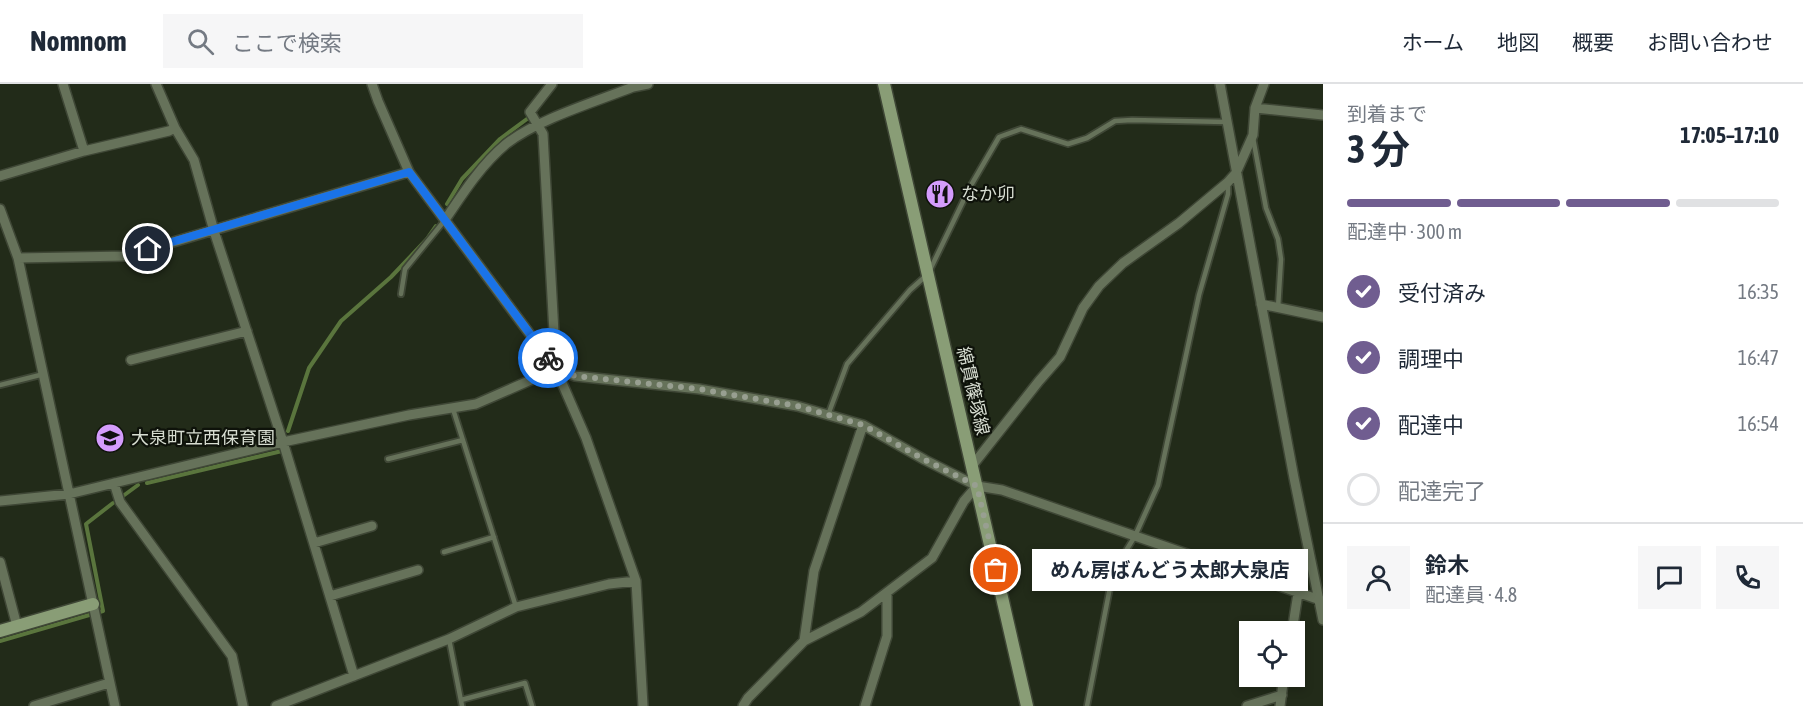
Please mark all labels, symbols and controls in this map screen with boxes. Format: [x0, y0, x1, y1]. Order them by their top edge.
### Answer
search box [163, 14, 583, 68]
text: Nomnom [30, 25, 127, 57]
icon: search [184, 25, 217, 58]
text: ここで検索 [232, 30, 342, 56]
text: ホーム [1402, 30, 1464, 54]
text: 地図 [1497, 30, 1539, 54]
text: 概要 [1572, 30, 1614, 54]
text: お問い合わせ [1647, 30, 1773, 54]
text: 到着まで [1347, 102, 1427, 125]
text: 17:05–17:10 [1680, 122, 1779, 148]
text: 3 分 [1347, 127, 1410, 171]
restaurant icon: なか卯 [924, 178, 956, 210]
place label: なか卯 [961, 183, 1015, 204]
text: 配達中 · 300 m [1347, 220, 1462, 243]
pin [122, 223, 173, 274]
icon: home [131, 232, 164, 265]
icon: check [1347, 275, 1380, 308]
text: 受付済み [1398, 280, 1486, 306]
text: 16:35 [1738, 280, 1779, 303]
courier [518, 328, 578, 388]
icon: check [1347, 341, 1380, 374]
icon: bike [532, 342, 565, 375]
street label: 綿貫篠塚線 [953, 345, 994, 437]
text: 調理中 [1398, 346, 1464, 372]
text: 16:47 [1738, 346, 1779, 369]
icon: check [1347, 407, 1380, 440]
text: 配達中 [1398, 412, 1464, 438]
text: 16:54 [1738, 412, 1779, 435]
school or university icon: 大泉町立西保育園 [94, 422, 126, 454]
place label: 大泉町立西保育園 [131, 427, 275, 448]
text: 配達完了 [1398, 478, 1486, 504]
pin [970, 544, 1021, 595]
button: person [1347, 546, 1410, 609]
button: chat [1638, 546, 1701, 609]
button: phone [1716, 546, 1779, 609]
callout: めん房ばんどう太郎大泉店 [1032, 549, 1308, 591]
text: 鈴木 [1425, 552, 1469, 578]
icon: bag [979, 553, 1012, 586]
text: めん房ばんどう太郎大泉店 [1050, 558, 1290, 581]
text: 配達員 · 4.8 [1425, 583, 1517, 606]
map controls [1239, 621, 1305, 687]
button: locate [1239, 621, 1305, 687]

